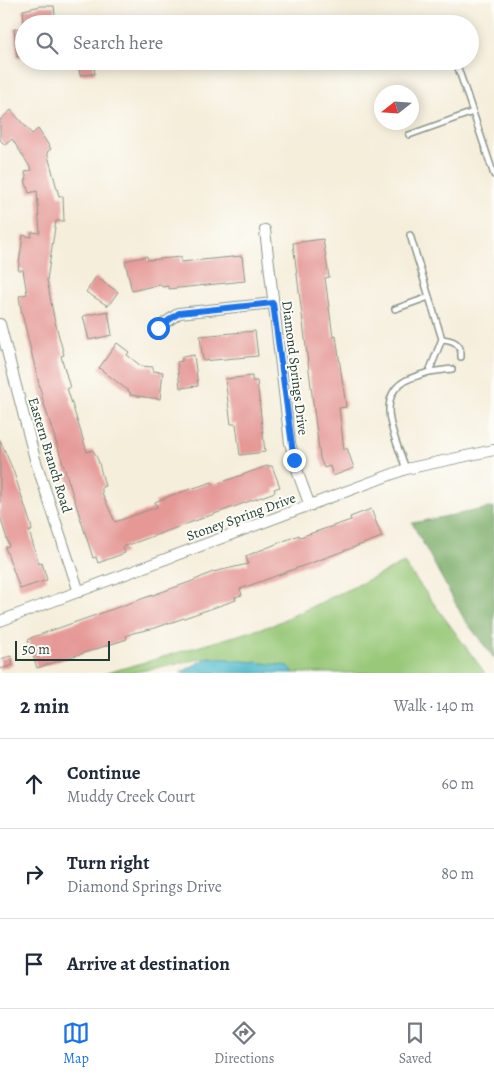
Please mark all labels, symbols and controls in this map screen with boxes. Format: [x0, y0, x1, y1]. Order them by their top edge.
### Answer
search box [15, 15, 479, 70]
icon: search [33, 29, 61, 57]
text: Search here [73, 30, 163, 56]
north arrow [374, 85, 419, 130]
street label: Diamond Springs Drive [277, 300, 313, 436]
route start [147, 317, 170, 340]
street label: Eastern Branch Road [23, 395, 77, 516]
route end [283, 449, 306, 472]
street label: Stoney Spring Drive [184, 488, 298, 546]
scale bar [15, 638, 110, 661]
text: 50 m [22, 640, 50, 659]
text: 2 min [20, 692, 69, 720]
text: Walk · 140 m [394, 695, 474, 717]
text: Continue [67, 760, 141, 786]
icon: ahead [20, 770, 48, 798]
text: 60 m [442, 773, 474, 795]
text: Muddy Creek Court [67, 786, 195, 808]
text: Turn right [67, 850, 149, 876]
icon: right [20, 860, 48, 888]
text: 80 m [441, 863, 474, 885]
text: Diamond Springs Drive [67, 876, 222, 898]
icon: arrive [20, 950, 48, 978]
text: Arrive at destination [67, 951, 230, 977]
tab: Map [62, 1019, 90, 1068]
tab: Directions [214, 1019, 274, 1068]
tab: Saved [399, 1019, 432, 1068]

